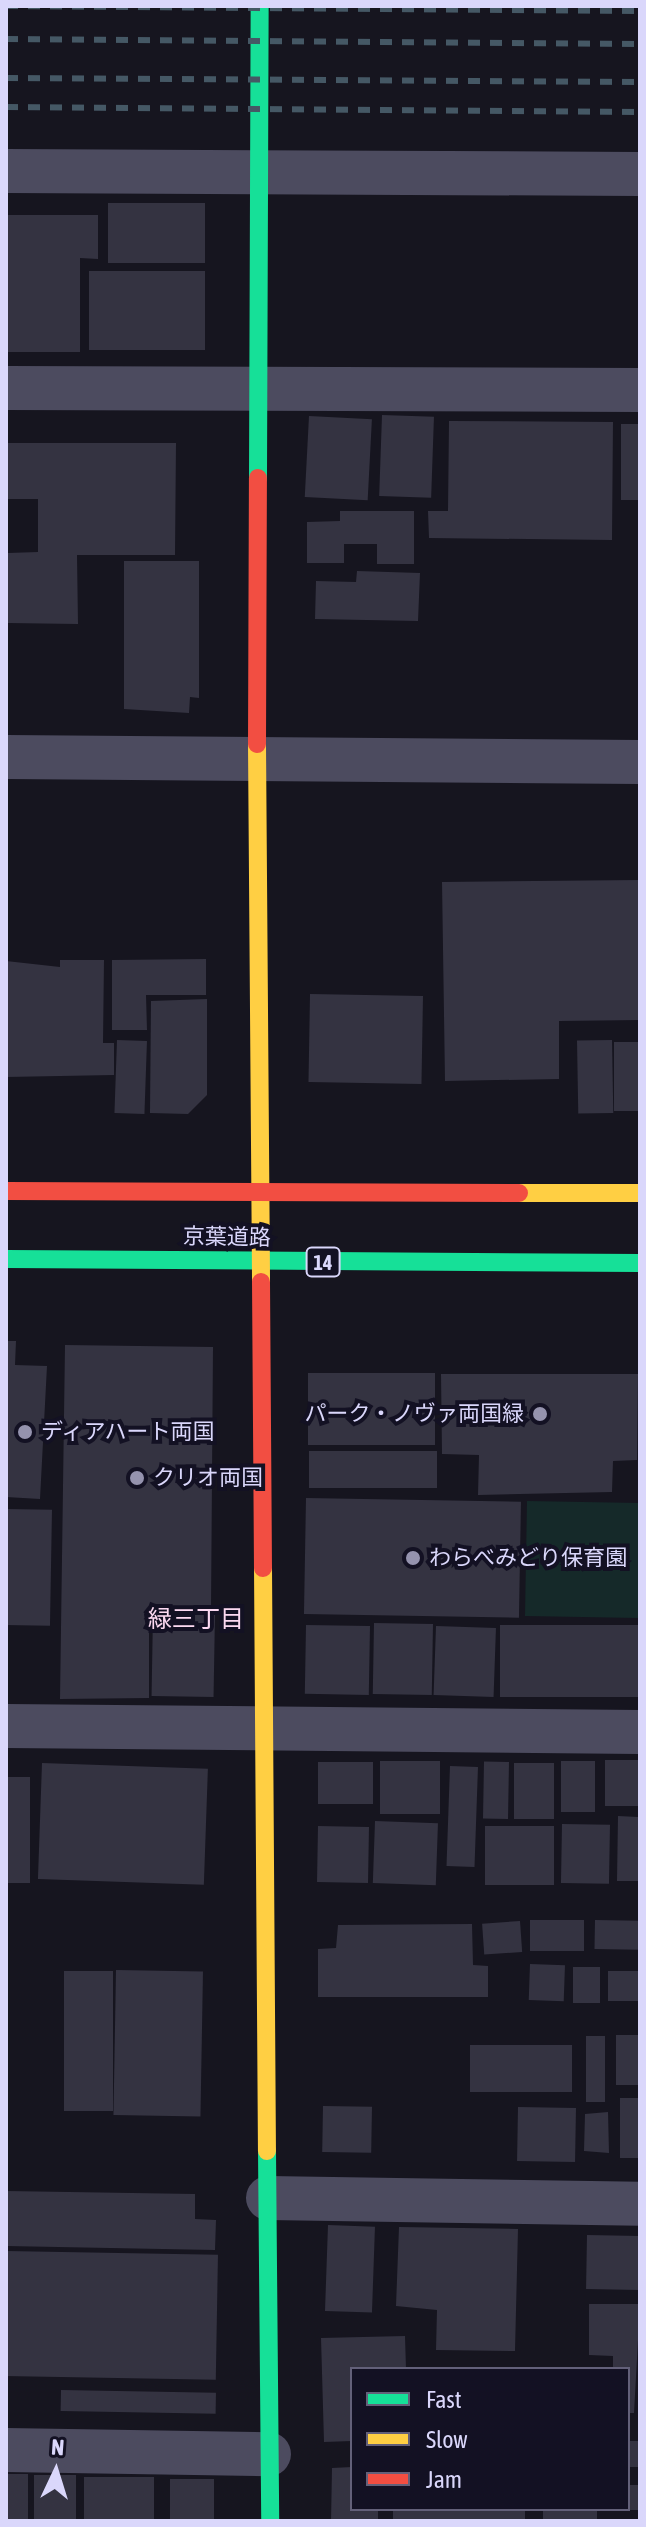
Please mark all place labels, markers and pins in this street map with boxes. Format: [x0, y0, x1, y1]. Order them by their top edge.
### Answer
place label: パーク・ノヴァ両国緑 [304, 1401, 524, 1427]
marker: パーク・ノヴァ両国緑 [531, 1405, 549, 1423]
place label: ディアハート両国 [41, 1419, 217, 1445]
marker: ディアハート両国 [16, 1423, 34, 1441]
place label: クリオ両国 [153, 1465, 263, 1491]
marker: クリオ両国 [128, 1469, 146, 1487]
place label: わらべみどり保育園 [429, 1545, 627, 1571]
marker: わらべみどり保育園 [404, 1549, 422, 1567]

